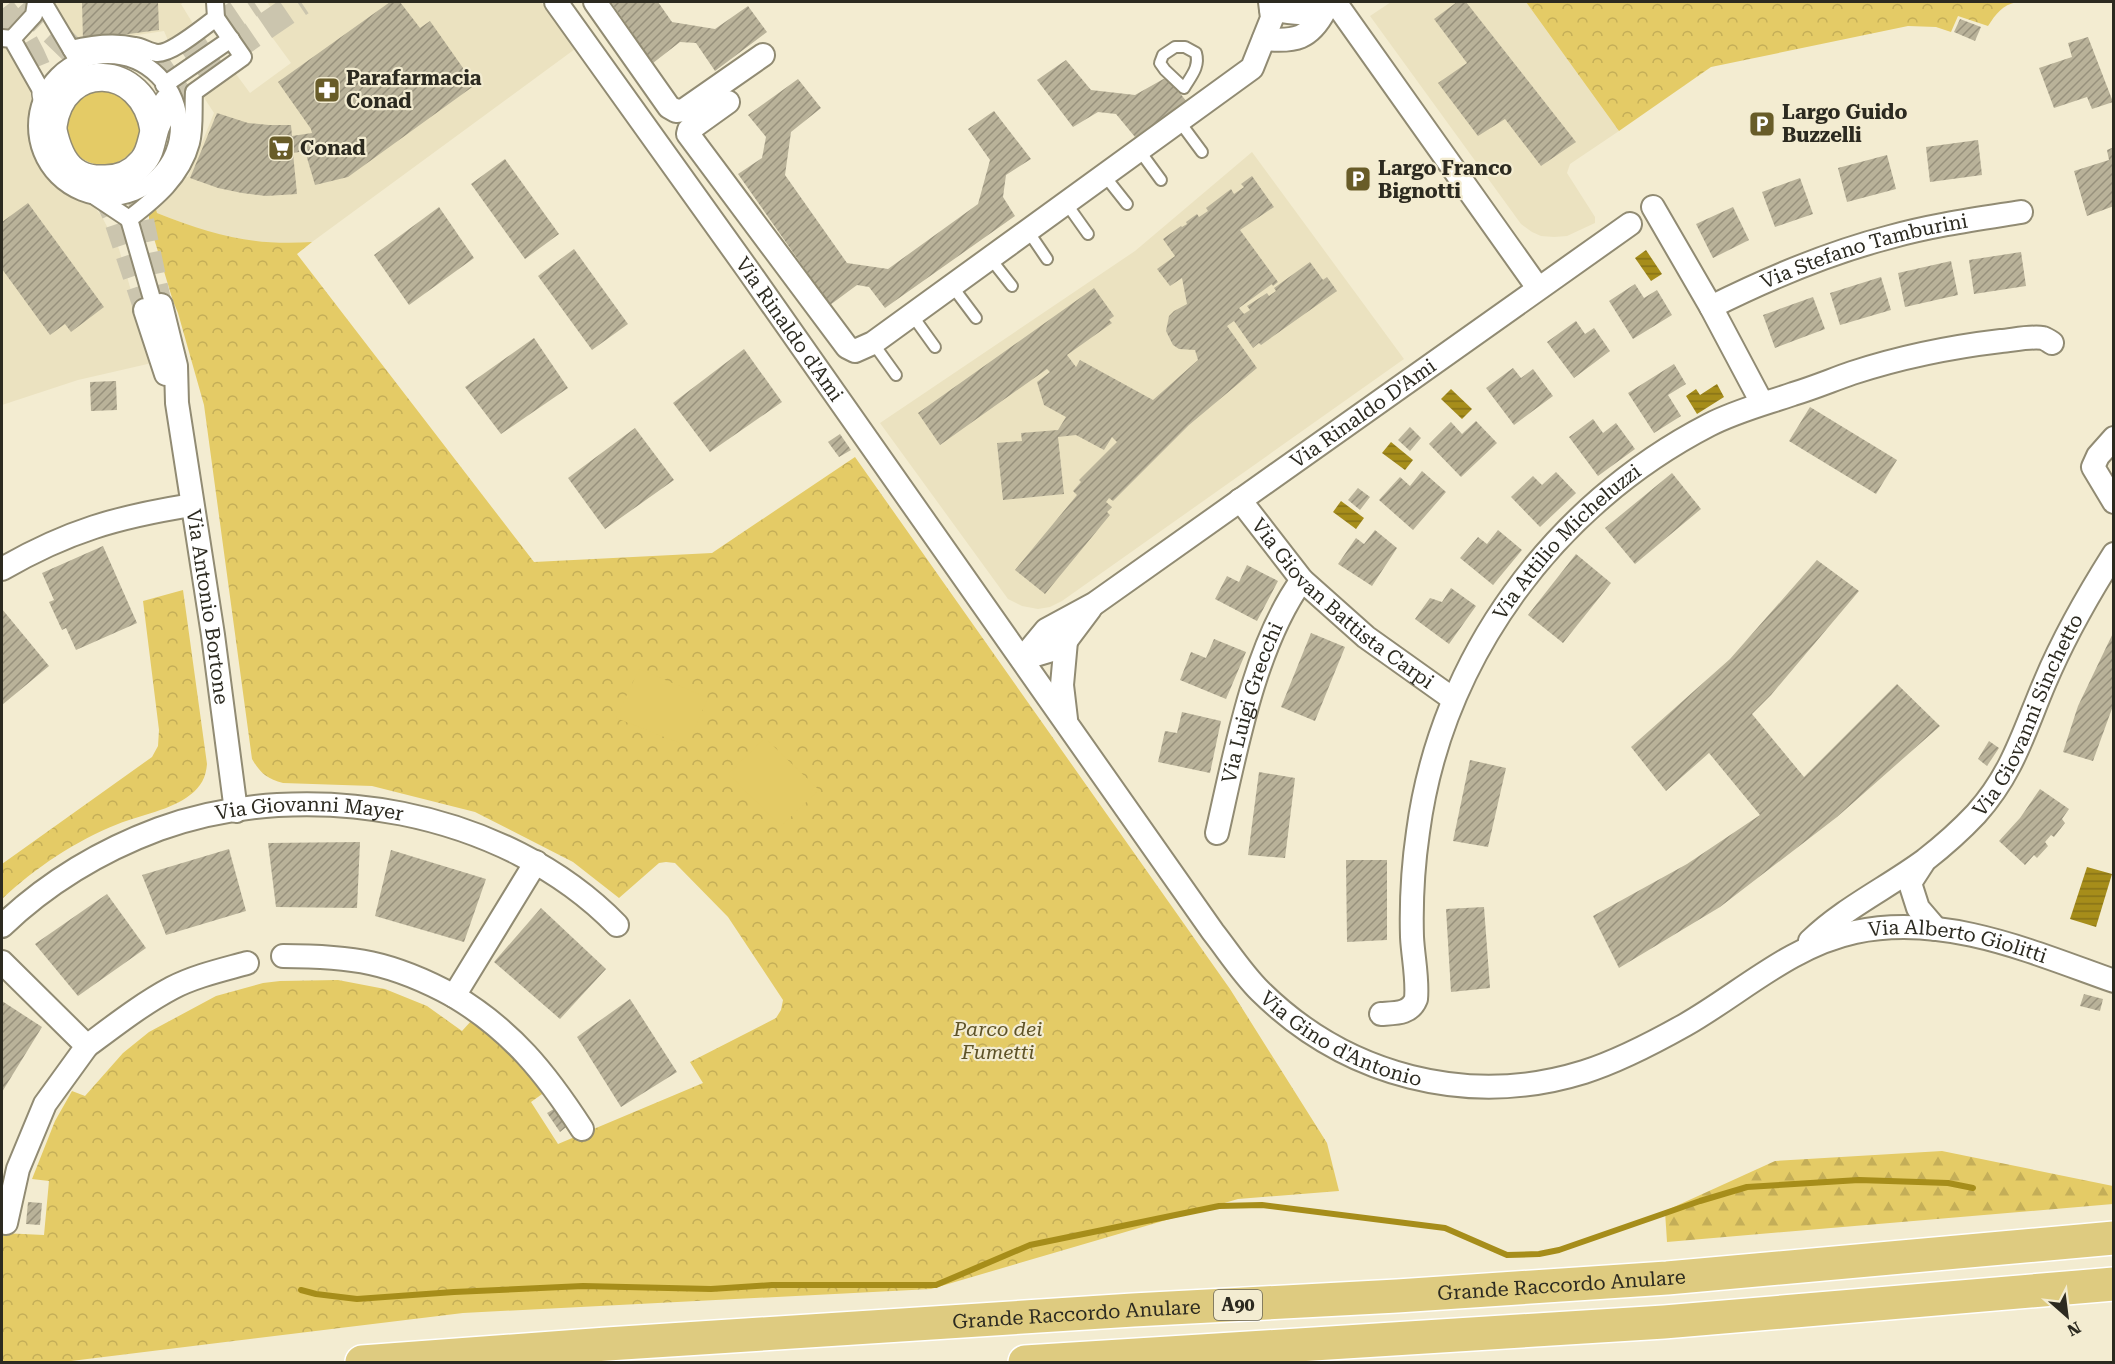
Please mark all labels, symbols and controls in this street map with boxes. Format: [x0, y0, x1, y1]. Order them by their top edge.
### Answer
place label: Parafarmacia Conad [346, 66, 482, 113]
pharmacy icon: Parafarmacia Conad [312, 75, 342, 105]
place label: Largo Guido Buzzelli [1782, 100, 1907, 147]
parking icon: Largo Guido Buzzelli [1747, 109, 1777, 139]
supermarket icon: Conad [266, 133, 296, 163]
place label: Conad [300, 136, 366, 160]
place label: Largo Franco Bignotti [1378, 156, 1512, 203]
parking icon: Largo Franco Bignotti [1343, 164, 1373, 194]
street label: Via Stefano Tamburini [1757, 209, 1970, 294]
street label: Via Rinaldo d'Ami [731, 253, 848, 406]
street label: Via Rinaldo D'Ami [1286, 354, 1440, 473]
street label: Via Attilio Micheluzzi [1488, 459, 1645, 624]
street label: Via Antonio Bortone [182, 508, 234, 706]
street label: Via Giovan Battista Carpi [1247, 513, 1439, 694]
street label: Via Giovanni Sinchetto [1967, 610, 2088, 821]
street label: Via Luigi Grecchi [1216, 618, 1288, 785]
street label: Via Giovanni Mayer [213, 792, 406, 826]
street label: Via Alberto Giolitti [1867, 915, 2050, 968]
street label: Via Gino d'Antonio [1255, 986, 1424, 1091]
park label: Parco dei Fumetti [953, 1017, 1042, 1064]
street label: Grande Raccordo Anulare [1437, 1264, 1687, 1305]
north arrow [2037, 1286, 2097, 1346]
road number: A90 [1214, 1290, 1262, 1320]
street label: Grande Raccordo Anulare [951, 1294, 1201, 1334]
text: N [2064, 1318, 2084, 1340]

